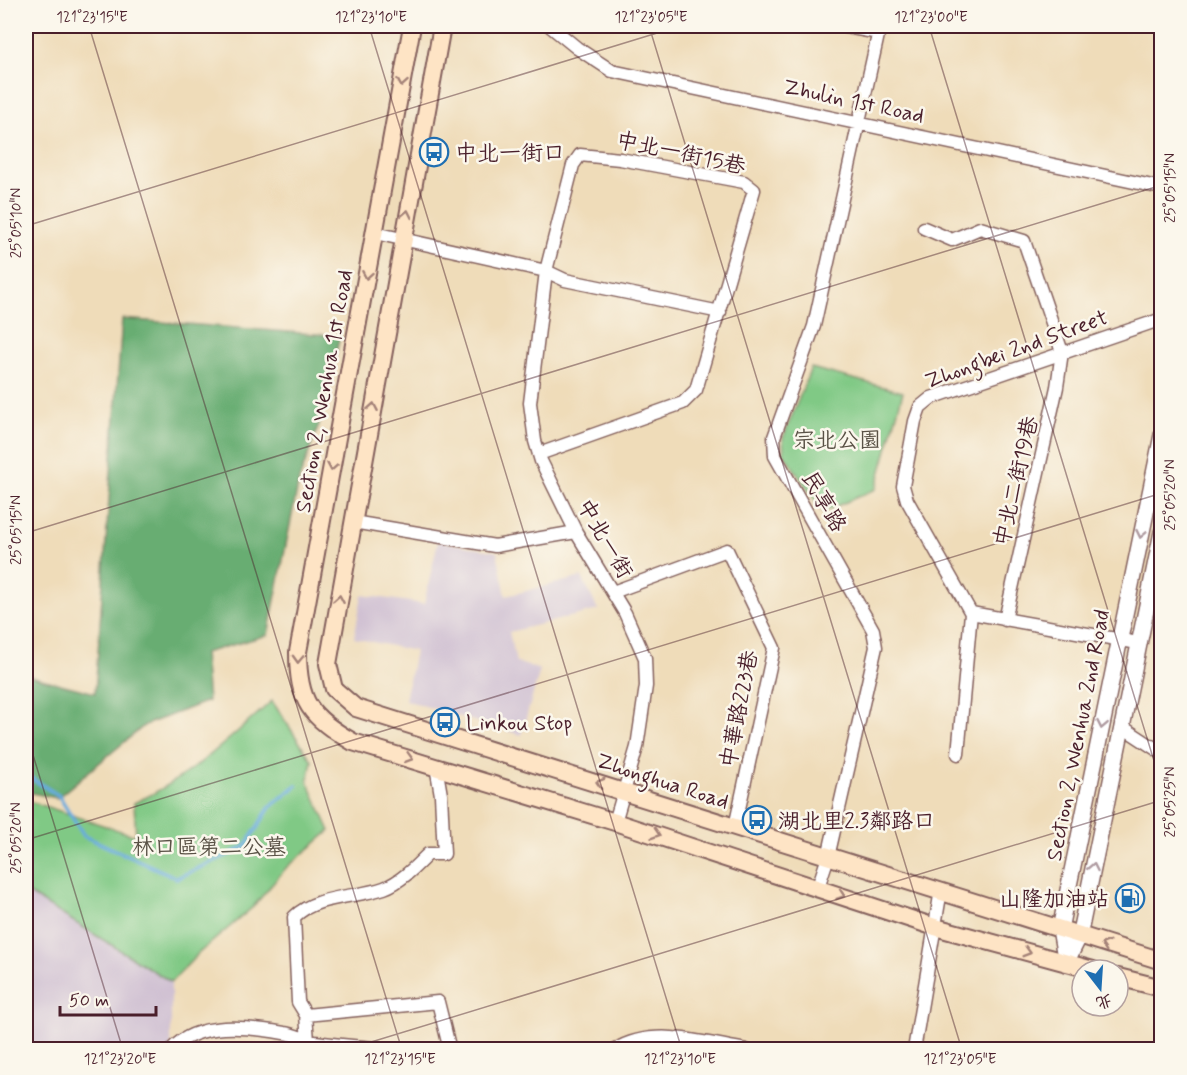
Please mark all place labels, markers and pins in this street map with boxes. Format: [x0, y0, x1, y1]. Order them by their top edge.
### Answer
bus stop icon: 中北一街口 [418, 136, 450, 168]
place label: 中北一街口 [455, 140, 565, 168]
bus stop icon: Linkou Stop [429, 706, 461, 738]
place label: Linkou Stop [466, 710, 572, 738]
bus stop icon: 湖北里2.3鄰路口 [741, 804, 773, 836]
place label: 湖北里2.3鄰路口 [778, 808, 935, 836]
fuel station icon: 山隆加油站 [1114, 882, 1146, 914]
place label: 山隆加油站 [999, 886, 1109, 914]

